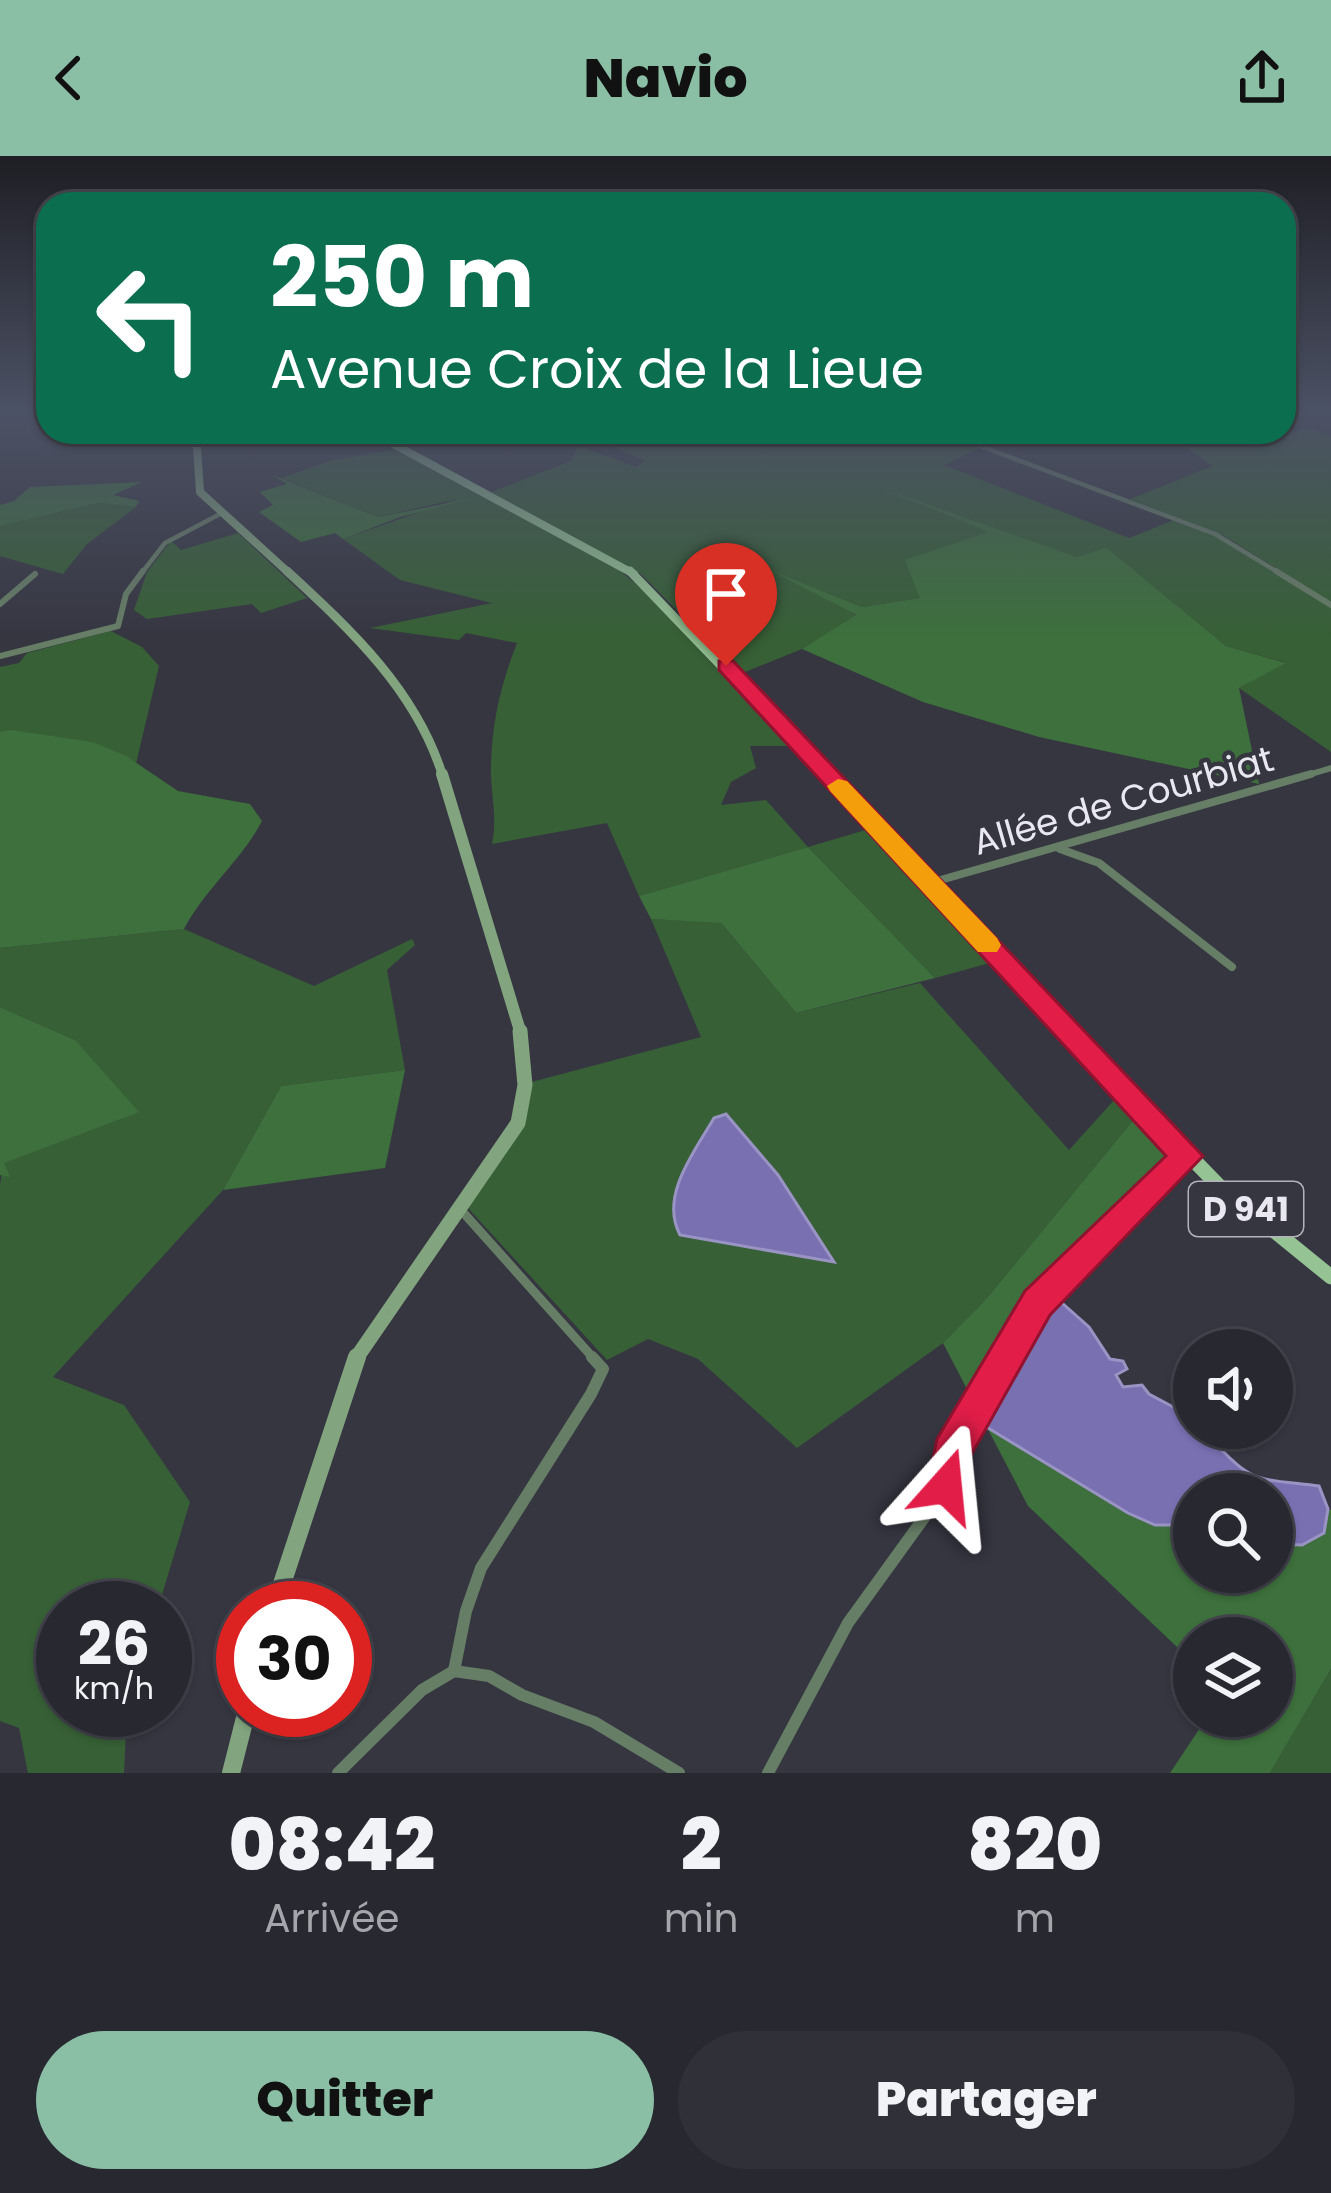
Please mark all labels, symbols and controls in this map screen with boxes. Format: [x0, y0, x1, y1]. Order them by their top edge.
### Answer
text: Navio [583, 40, 748, 116]
icon: back [36, 45, 102, 111]
icon: share [1229, 45, 1295, 111]
text: 250 m [270, 219, 534, 336]
icon: left [72, 240, 228, 396]
text: Avenue Croix de la Lieue [270, 331, 924, 407]
pin [675, 543, 777, 666]
icon: arrive [693, 561, 759, 627]
street label: Allée de Courbiat [967, 733, 1279, 868]
road number: D 941 [1189, 1182, 1303, 1236]
map controls [1173, 1329, 1293, 1737]
button: sound [1173, 1329, 1293, 1449]
position arrow [883, 1423, 1009, 1549]
button: search [1173, 1473, 1293, 1593]
speed limit sign: 30 [216, 1581, 372, 1737]
text: 26 [78, 1602, 150, 1686]
button: layers [1173, 1617, 1293, 1737]
text: km/h [74, 1667, 154, 1710]
text: 08:42 [229, 1794, 435, 1895]
text: 2 [681, 1794, 722, 1895]
text: 820 [967, 1794, 1102, 1895]
text: Arrivée [264, 1891, 400, 1946]
text: min [664, 1891, 739, 1946]
text: m [1015, 1891, 1055, 1946]
button: Quitter [36, 2031, 654, 2169]
button: Partager [678, 2031, 1295, 2169]

